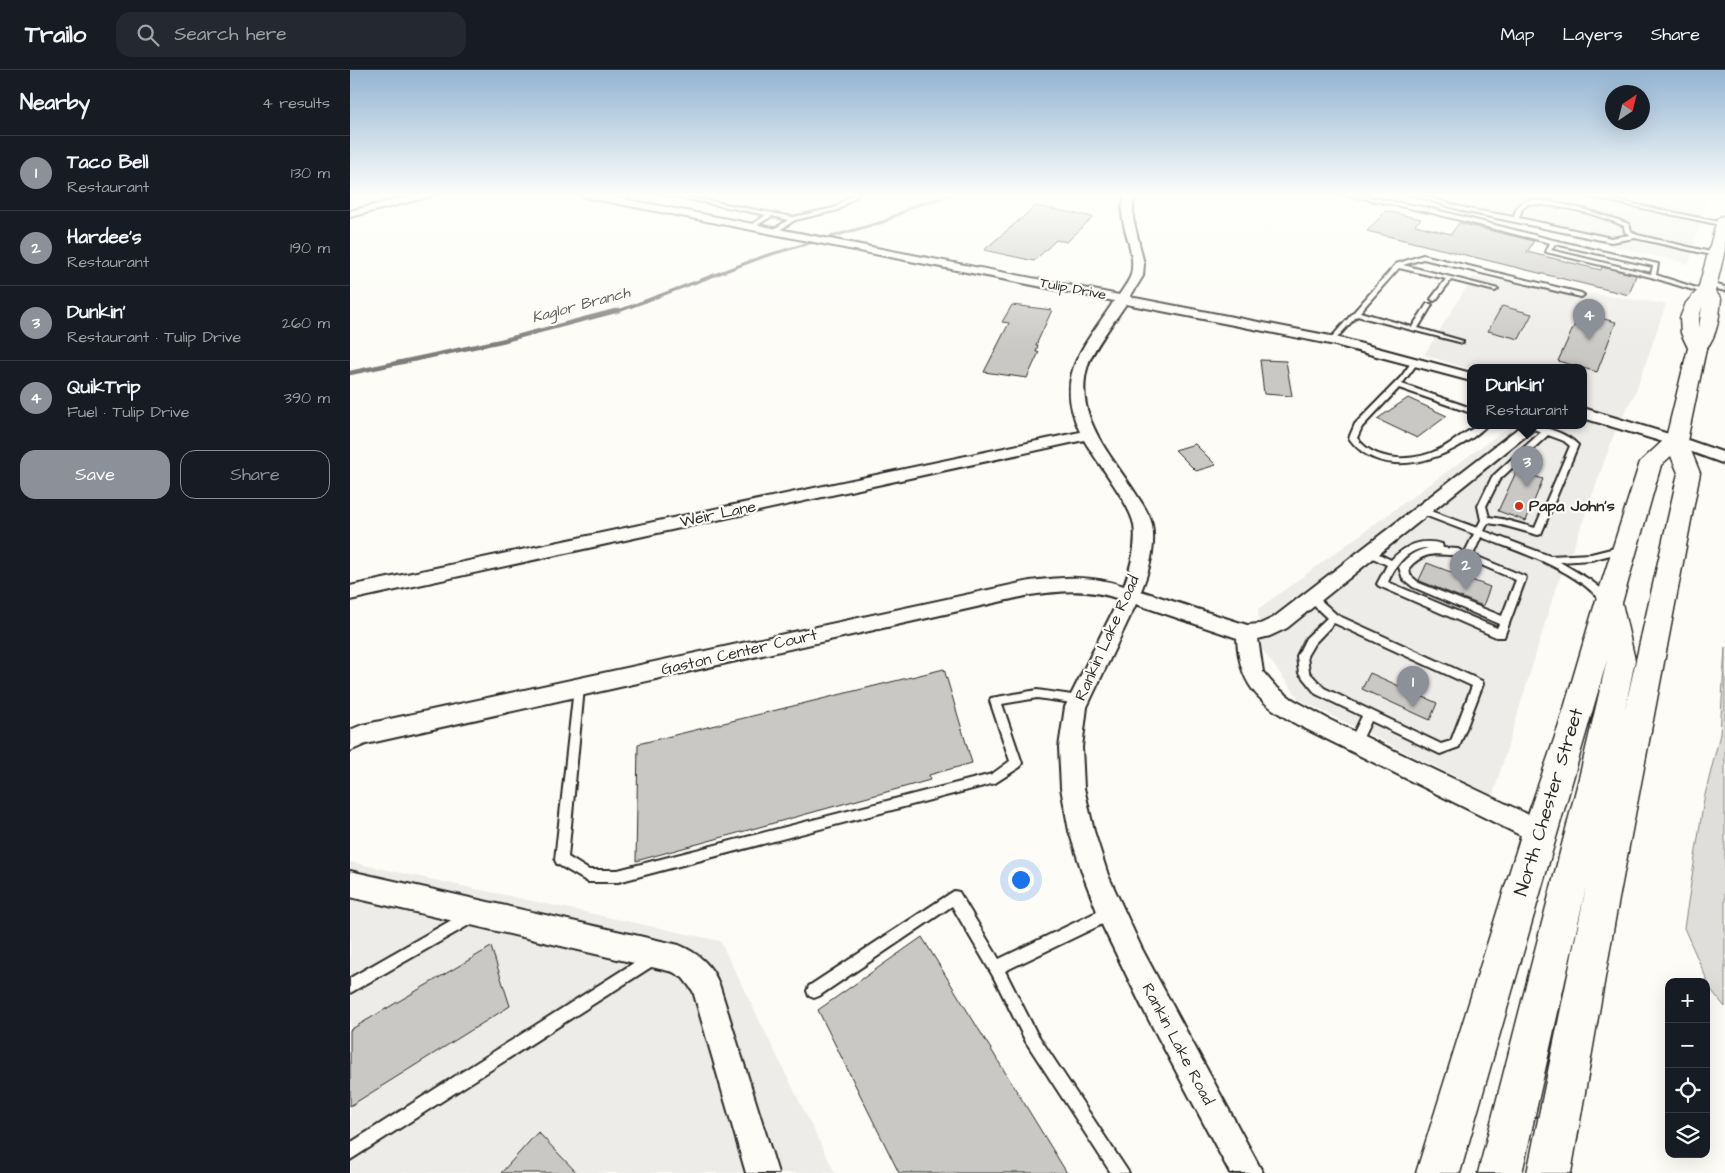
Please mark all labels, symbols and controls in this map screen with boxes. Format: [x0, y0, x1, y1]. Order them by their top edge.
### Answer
search box [116, 12, 466, 57]
text: Trailo [25, 18, 86, 52]
icon: search [134, 21, 162, 49]
text: Search here [174, 21, 286, 48]
text: Map [1500, 22, 1534, 47]
text: Layers [1562, 22, 1623, 47]
text: Share [1651, 22, 1700, 47]
north arrow [1605, 85, 1650, 130]
text: Nearby [20, 88, 90, 117]
text: 4 results [262, 92, 330, 114]
text: Taco Bell [67, 149, 149, 176]
text: 1 [35, 162, 37, 184]
text: 130 m [291, 162, 330, 184]
text: Restaurant [67, 176, 149, 198]
text: Hardee's [67, 224, 142, 251]
text: 2 [31, 237, 41, 259]
text: 190 m [290, 237, 330, 259]
text: Restaurant [67, 251, 149, 273]
street label: Tulip Drive [1038, 273, 1108, 305]
water label: Kaglor Branch [530, 282, 633, 329]
text: Dunkin' [67, 299, 126, 326]
pin: 4 [1573, 299, 1605, 340]
text: 3 [32, 312, 40, 334]
text: 260 m [282, 312, 330, 334]
text: Restaurant · Tulip Drive [67, 326, 241, 348]
popup [1467, 364, 1587, 429]
text: Dunkin' [1486, 372, 1544, 399]
text: QuikTrip [67, 374, 141, 401]
text: 4 [31, 387, 41, 409]
text: 390 m [284, 387, 330, 409]
text: Restaurant [1486, 399, 1568, 421]
text: Fuel · Tulip Drive [67, 401, 189, 423]
pin: 3 [1511, 446, 1543, 487]
button: Save [20, 450, 170, 499]
button: Share [180, 450, 330, 499]
street label: Weir Lane [678, 495, 758, 533]
place label: Papa John's [1529, 495, 1615, 517]
marker: Papa John's [1513, 500, 1525, 512]
pin: 2 [1450, 549, 1482, 590]
street label: Rankin Lake Road [1069, 572, 1145, 704]
street label: Gaston Center Court [659, 623, 820, 681]
pin: 1 [1397, 666, 1429, 707]
street label: North Chester Street [1508, 704, 1591, 899]
your location [1008, 867, 1034, 893]
map controls [1665, 978, 1710, 1158]
button: + [1665, 978, 1710, 1023]
street label: Rankin Lake Road [1137, 979, 1219, 1109]
button: − [1665, 1023, 1710, 1068]
button: locate [1665, 1068, 1710, 1113]
button: layers [1665, 1113, 1710, 1158]

